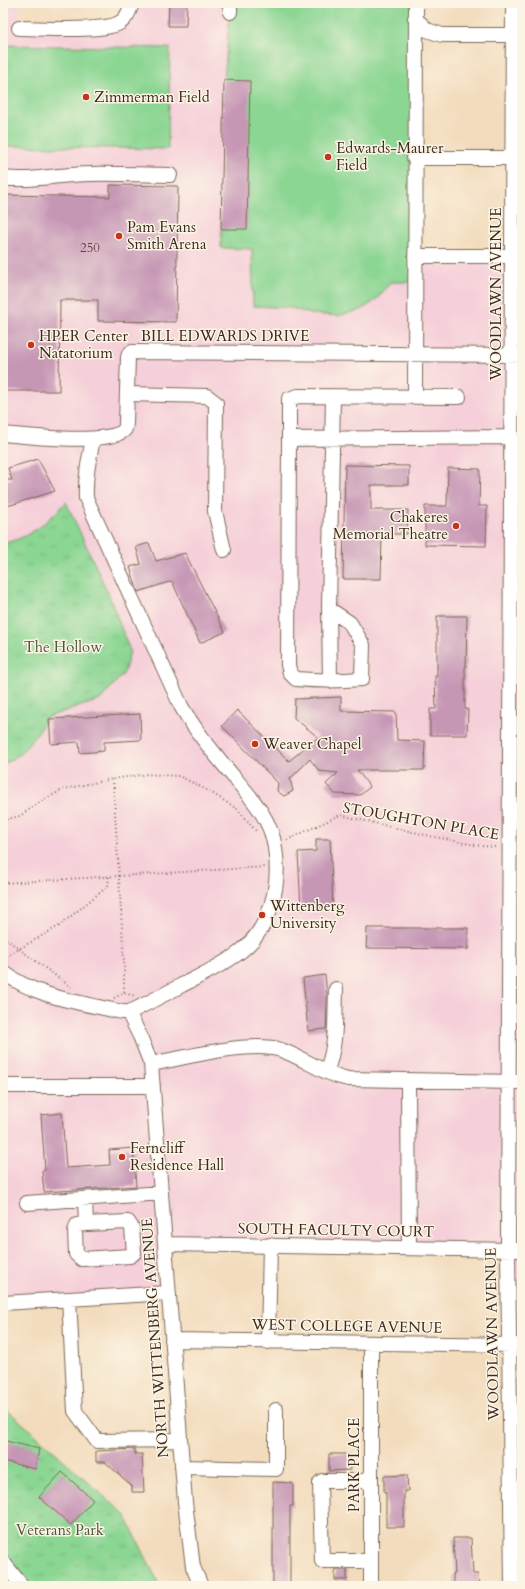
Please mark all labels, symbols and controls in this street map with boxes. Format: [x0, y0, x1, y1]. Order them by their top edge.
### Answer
place label: Zimmerman Field [94, 87, 210, 107]
marker: Zimmerman Field [81, 92, 91, 102]
place label: Edwards-Maurer Field [336, 138, 444, 175]
marker: Edwards-Maurer Field [323, 152, 333, 162]
street label: WOODLAWN AVENUE [486, 207, 506, 382]
place label: Pam Evans Smith Arena [127, 217, 207, 254]
marker: Pam Evans Smith Arena [114, 231, 124, 241]
house number: 250 [80, 239, 100, 257]
place label: HPER Center Natatorium [39, 326, 128, 363]
street label: BILL EDWARDS DRIVE [141, 326, 309, 346]
marker: HPER Center Natatorium [26, 340, 36, 350]
place label: Chakeres Memorial Theatre [333, 507, 448, 544]
marker: Chakeres Memorial Theatre [451, 521, 461, 531]
park label: The Hollow [24, 637, 102, 657]
place label: Weaver Chapel [262, 734, 362, 754]
marker: Weaver Chapel [250, 739, 260, 749]
street label: STOUGHTON PLACE [341, 797, 501, 845]
place label: Wittenberg University [269, 896, 345, 933]
marker: Wittenberg University [257, 910, 267, 920]
place label: Ferncliff Residence Hall [130, 1138, 224, 1175]
marker: Ferncliff Residence Hall [117, 1152, 127, 1162]
street label: NORTH WITTENBERG AVENUE [137, 1217, 173, 1459]
street label: SOUTH FACULTY COURT [238, 1218, 434, 1242]
street label: WOODLAWN AVENUE [480, 1247, 504, 1422]
street label: WEST COLLEGE AVENUE [251, 1314, 442, 1338]
street label: PARK PLACE [344, 1418, 364, 1512]
park label: Veterans Park [16, 1520, 104, 1540]

